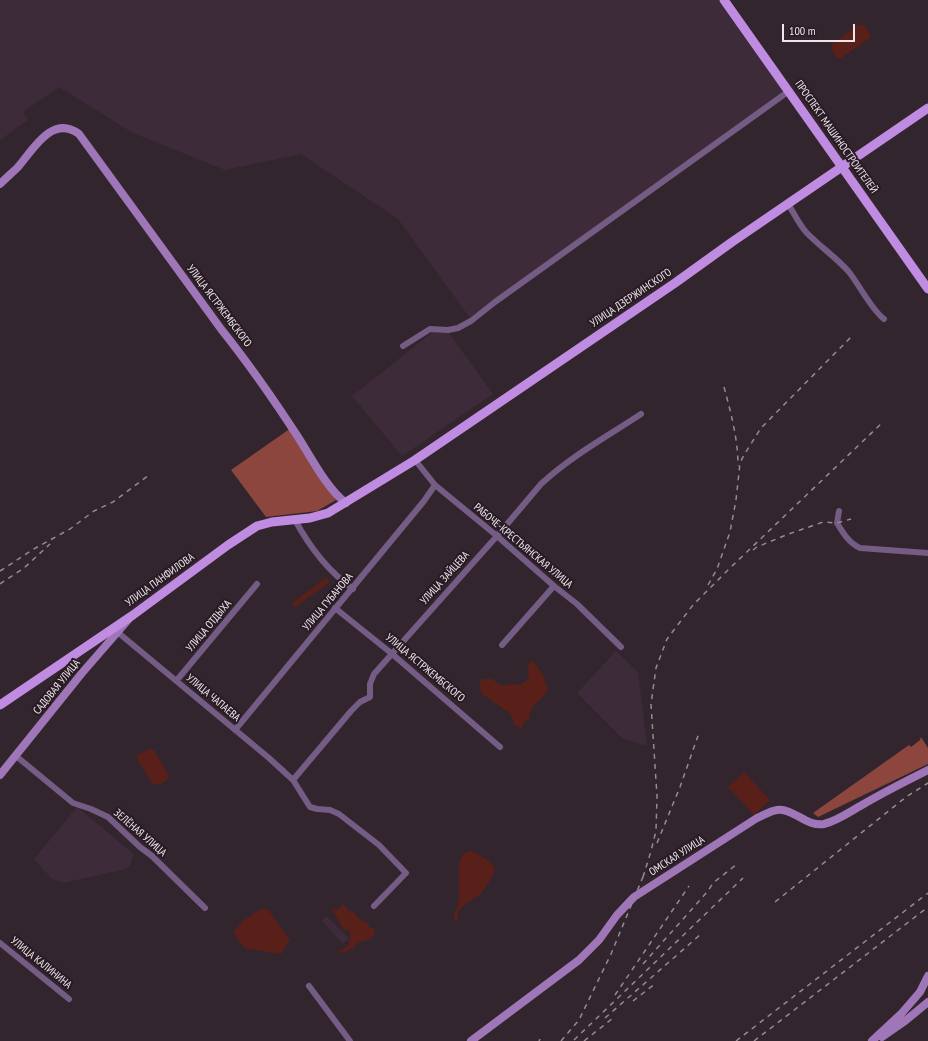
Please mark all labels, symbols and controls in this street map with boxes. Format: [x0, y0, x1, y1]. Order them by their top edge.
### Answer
scale bar [784, 16, 857, 42]
text: 100 m [789, 23, 816, 38]
street label: ПРОСПЕКТ МАШИНОСТРОИТЕЛЕЙ [792, 78, 880, 196]
street label: УЛИЦА ЯСТРЖЕМБСКОГО [184, 262, 254, 350]
street label: УЛИЦА ДЗЕРЖИНСКОГО [588, 266, 674, 330]
street label: РАБОЧЕ-КРЕСТЬЯНСКАЯ УЛИЦА [471, 501, 575, 591]
street label: УЛИЦА ЗАЙЦЕВА [418, 549, 472, 607]
street label: УЛИЦА ПАНФИЛОВА [123, 551, 197, 609]
street label: УЛИЦА ГУБАНОВА [300, 570, 356, 634]
street label: УЛИЦА ОТДЫХА [184, 597, 234, 655]
street label: УЛИЦА ЯСТРЖЕМБСКОГО [383, 631, 467, 705]
street label: САДОВАЯ УЛИЦА [31, 657, 83, 717]
street label: УЛИЦА ЧАПАЕВА [183, 672, 243, 724]
street label: ЗЕЛЁНАЯ УЛИЦА [111, 806, 169, 860]
street label: ОМСКАЯ УЛИЦА [647, 833, 707, 879]
street label: УЛИЦА КАЛИНИНА [8, 934, 74, 992]

